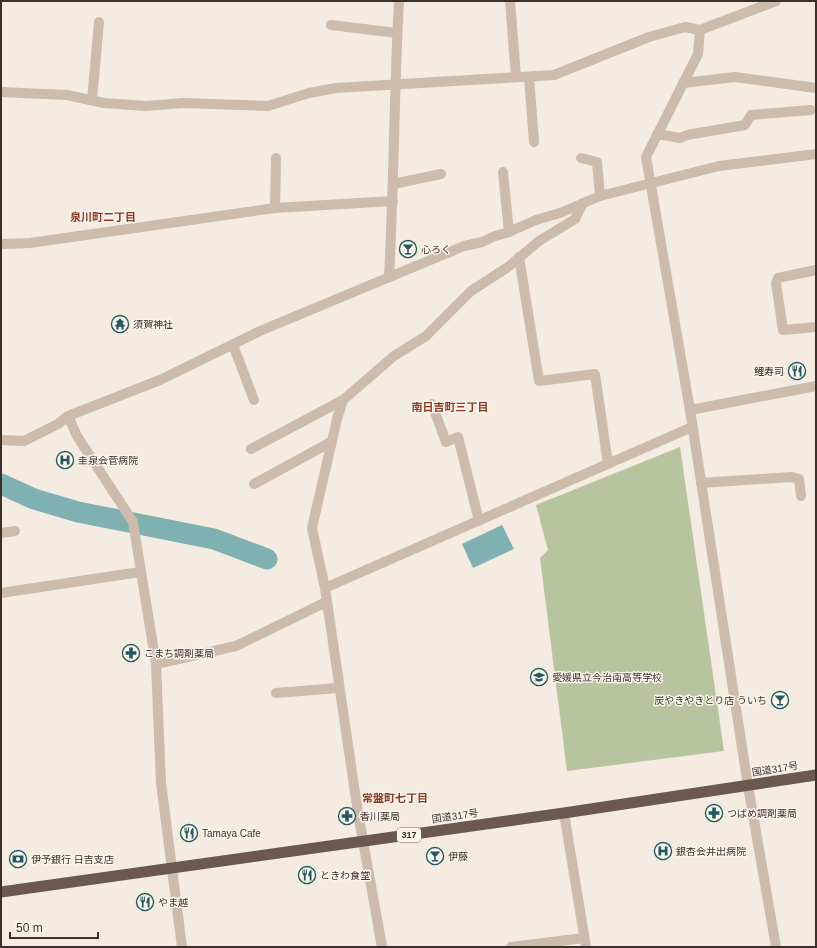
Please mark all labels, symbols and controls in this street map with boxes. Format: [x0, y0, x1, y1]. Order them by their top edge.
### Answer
district label: 泉川町二丁目 [70, 211, 136, 223]
bar icon: 心ろく [398, 239, 418, 259]
place label: 心ろく [421, 244, 451, 255]
temple icon: 須賀神社 [110, 314, 130, 334]
place label: 須賀神社 [133, 319, 173, 330]
restaurant icon: 鯉寿司 [787, 361, 807, 381]
place label: 鯉寿司 [754, 366, 784, 377]
district label: 南日吉町三丁目 [412, 401, 489, 413]
hospital icon: 圭泉会菅病院 [55, 450, 75, 470]
place label: 圭泉会菅病院 [78, 455, 138, 466]
pharmacy icon: こまち調剤薬局 [121, 643, 141, 663]
place label: こまち調剤薬局 [144, 648, 214, 659]
school or university icon: 愛媛県立今治南高等学校 [529, 667, 549, 687]
place label: 愛媛県立今治南高等学校 [552, 672, 662, 683]
bar icon: 炭やきやきとり店 ういち [770, 690, 790, 710]
place label: 炭やきやきとり店 ういち [654, 695, 767, 706]
street label: 国道317号 [751, 760, 799, 778]
district label: 常盤町七丁目 [362, 792, 428, 804]
pharmacy icon: つばめ調剤薬局 [704, 803, 724, 823]
pharmacy icon: 香川薬局 [337, 806, 357, 826]
street label: 国道317号 [431, 807, 479, 825]
place label: つばめ調剤薬局 [727, 808, 797, 819]
place label: 香川薬局 [360, 811, 400, 822]
restaurant icon: Tamaya Cafe [179, 823, 199, 843]
place label: Tamaya Cafe [202, 828, 261, 839]
road number: 317 [397, 828, 421, 842]
hospital icon: 銀杏会井出病院 [653, 841, 673, 861]
bar icon: 伊藤 [425, 846, 445, 866]
place label: 銀杏会井出病院 [676, 846, 746, 857]
bank icon: 伊予銀行 日吉支店 [8, 849, 28, 869]
place label: 伊藤 [448, 851, 468, 862]
place label: 伊予銀行 日吉支店 [31, 854, 114, 865]
restaurant icon: ときわ食堂 [297, 865, 317, 885]
place label: ときわ食堂 [320, 870, 370, 881]
restaurant icon: やま越 [135, 892, 155, 912]
place label: やま越 [158, 897, 188, 908]
scale bar [10, 914, 98, 940]
text: 50 m [16, 921, 43, 935]

